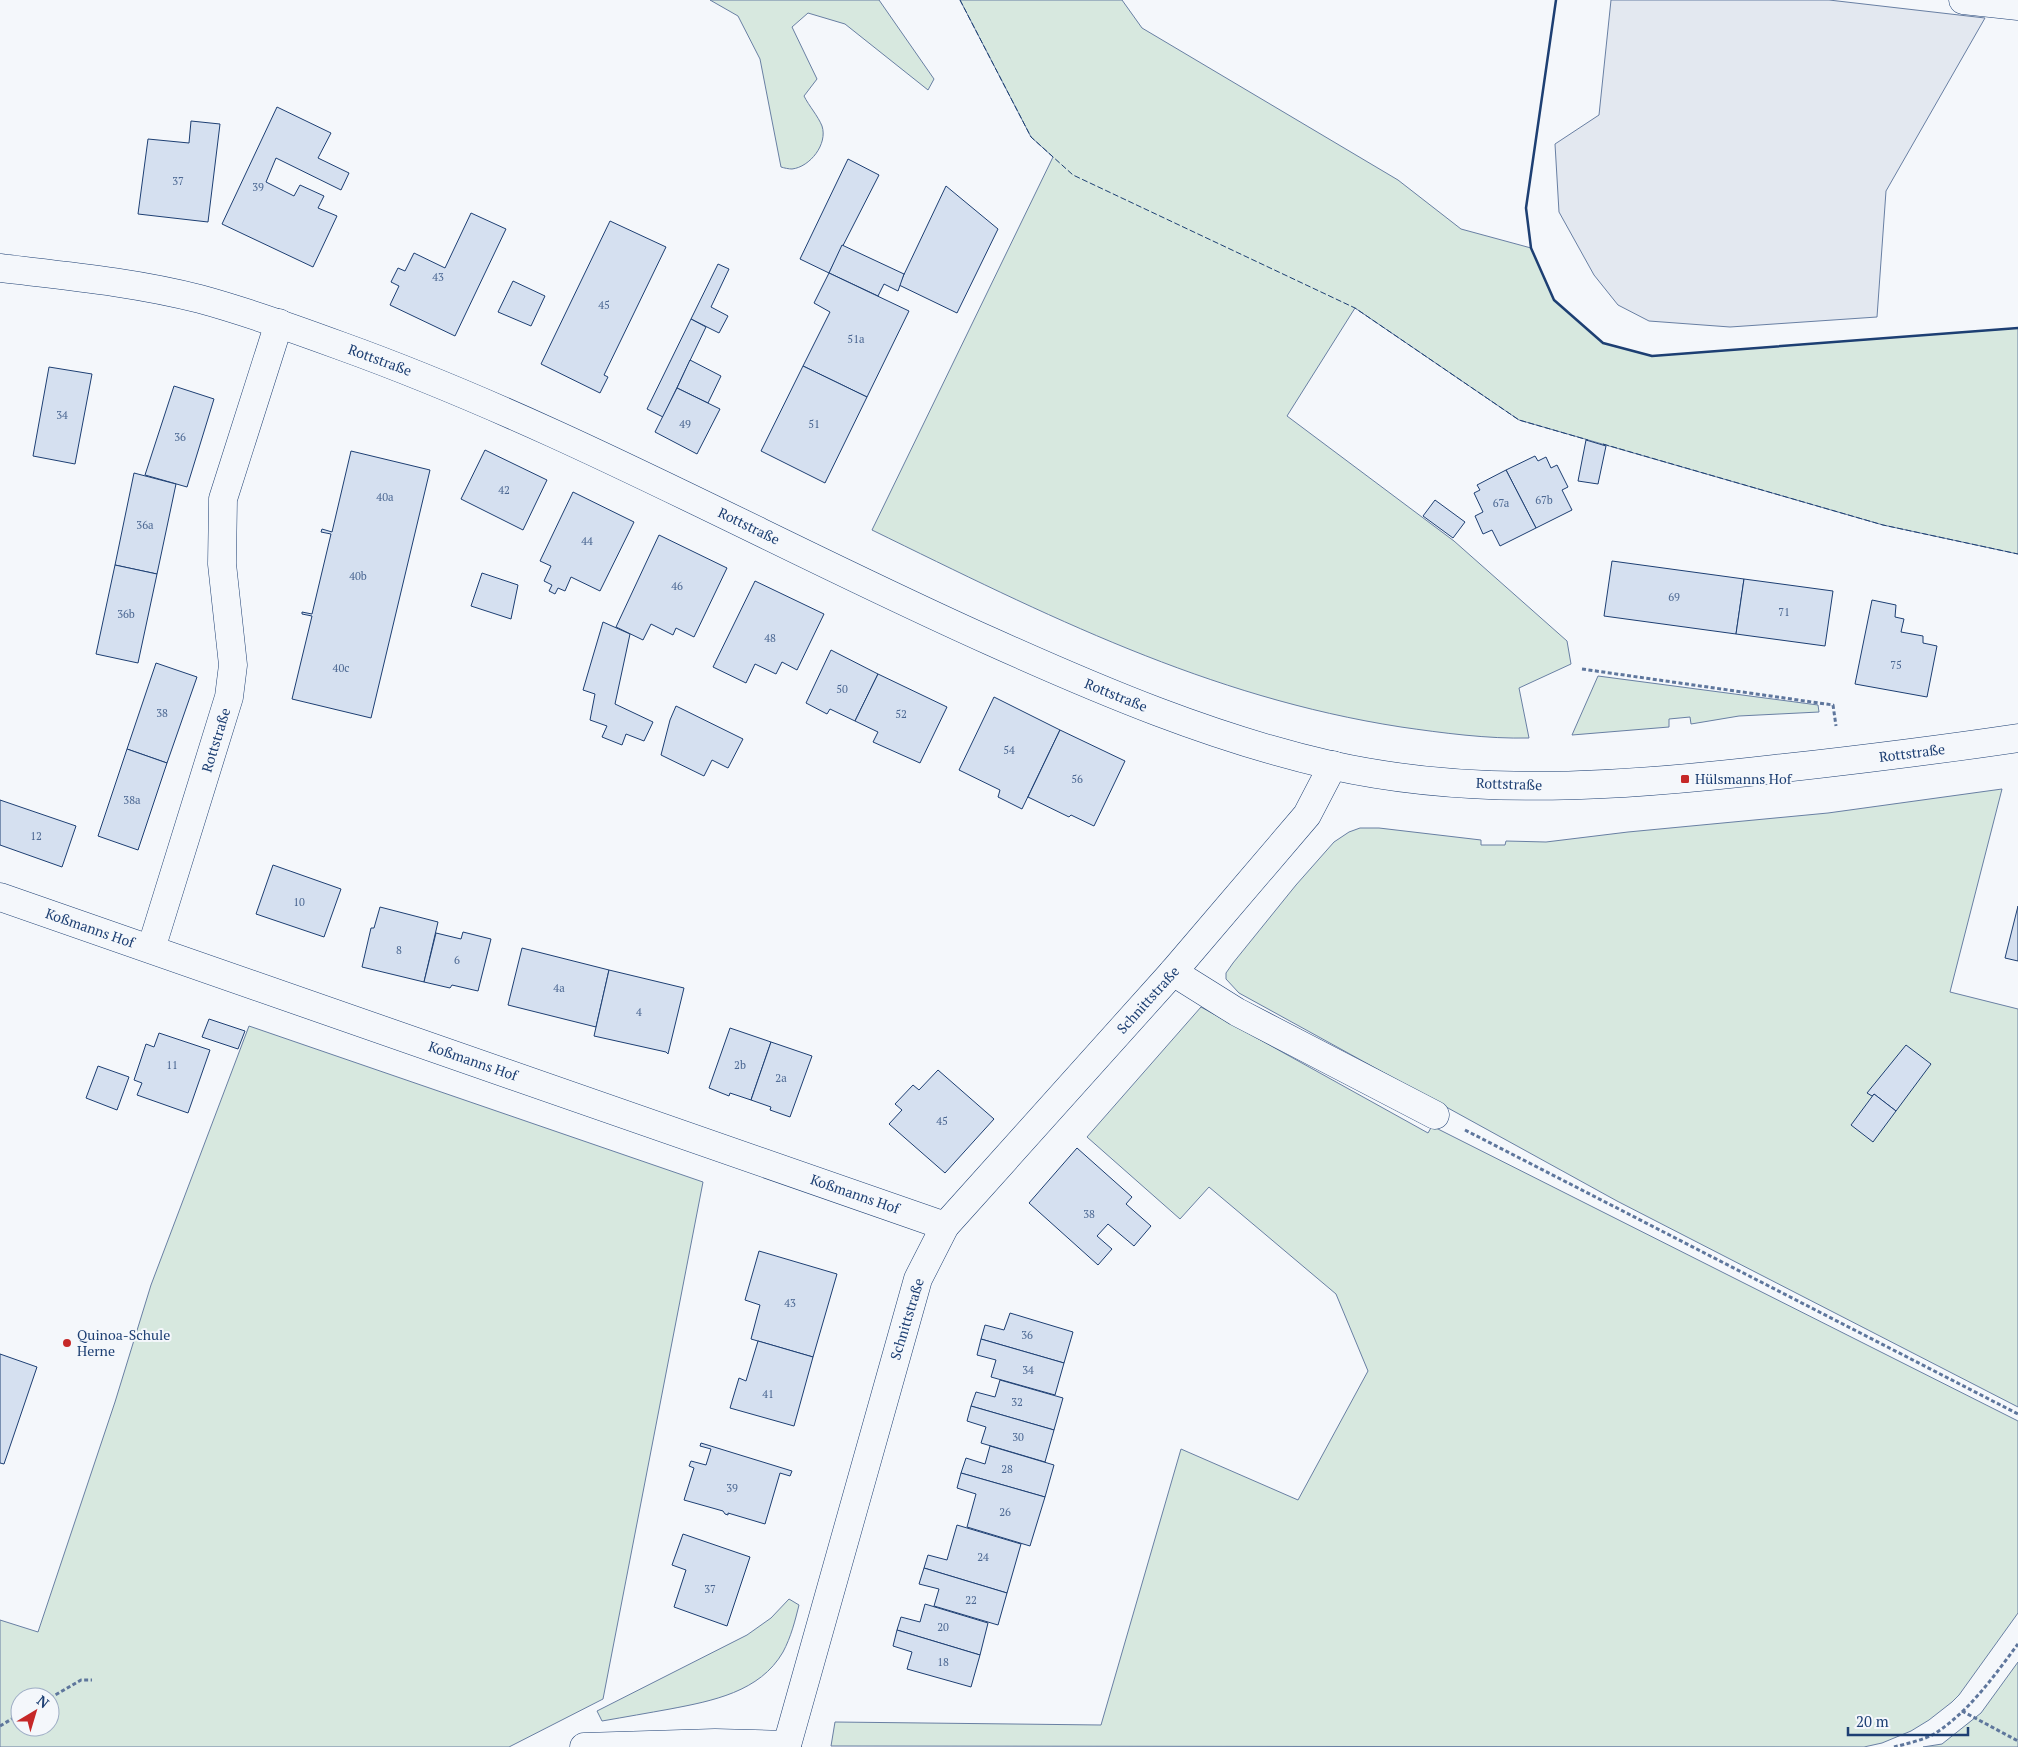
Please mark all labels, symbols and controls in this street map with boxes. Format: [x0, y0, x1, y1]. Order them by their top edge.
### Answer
house number: 37 [172, 174, 184, 188]
house number: 39 [252, 180, 264, 194]
house number: 43 [432, 270, 444, 284]
house number: 45 [598, 298, 610, 312]
house number: 51a [847, 332, 865, 346]
street label: Rottstraße [346, 339, 415, 380]
house number: 34 [56, 408, 68, 422]
house number: 49 [679, 417, 691, 431]
house number: 51 [808, 417, 820, 431]
house number: 36 [174, 430, 186, 444]
house number: 42 [498, 483, 510, 497]
house number: 40a [376, 490, 394, 504]
house number: 67b [1535, 493, 1553, 507]
house number: 67a [1493, 496, 1510, 510]
street label: Rottstraße [715, 502, 783, 549]
house number: 36a [136, 518, 154, 532]
house number: 44 [581, 534, 593, 548]
house number: 40b [349, 569, 367, 583]
house number: 46 [671, 579, 683, 593]
house number: 69 [1668, 590, 1680, 604]
house number: 71 [1778, 605, 1790, 619]
house number: 36b [117, 607, 135, 621]
house number: 48 [764, 631, 776, 645]
house number: 75 [1890, 658, 1902, 672]
house number: 40c [333, 661, 349, 675]
street label: Rottstraße [1082, 673, 1150, 716]
house number: 50 [836, 682, 848, 696]
street label: Rottstraße [197, 705, 234, 774]
house number: 38 [156, 706, 168, 720]
house number: 52 [895, 707, 907, 721]
street label: Rottstraße [1878, 739, 1946, 766]
house number: 54 [1003, 743, 1015, 757]
place label: Hülsmanns Hof [1695, 769, 1793, 788]
house number: 56 [1071, 772, 1083, 786]
street label: Rottstraße [1476, 773, 1542, 794]
marker: Hülsmanns Hof [1679, 773, 1691, 785]
house number: 38a [123, 793, 141, 807]
house number: 12 [30, 829, 42, 843]
house number: 10 [293, 895, 305, 909]
street label: Koßmanns Hof [43, 903, 138, 952]
house number: 8 [396, 943, 402, 957]
house number: 6 [454, 953, 460, 967]
street label: Schnittstraße [1112, 962, 1183, 1038]
house number: 4a [553, 981, 565, 995]
house number: 4 [636, 1005, 642, 1019]
street label: Koßmanns Hof [426, 1036, 521, 1085]
house number: 11 [166, 1058, 178, 1072]
house number: 2b [734, 1058, 746, 1072]
house number: 2a [775, 1071, 787, 1085]
house number: 45 [936, 1114, 948, 1128]
street label: Koßmanns Hof [808, 1169, 903, 1218]
house number: 38 [1083, 1207, 1095, 1221]
street label: Schnittstraße [885, 1276, 928, 1362]
house number: 43 [784, 1296, 796, 1310]
place label: Quinoa-Schule Herne [77, 1325, 170, 1360]
house number: 36 [1021, 1328, 1033, 1342]
marker: Quinoa-Schule Herne [61, 1337, 73, 1349]
house number: 34 [1022, 1363, 1034, 1377]
house number: 41 [762, 1387, 774, 1401]
house number: 32 [1011, 1395, 1023, 1409]
house number: 30 [1012, 1430, 1024, 1444]
house number: 28 [1001, 1462, 1013, 1476]
house number: 39 [726, 1481, 738, 1495]
house number: 26 [999, 1505, 1011, 1519]
house number: 24 [977, 1550, 989, 1564]
house number: 37 [704, 1582, 716, 1596]
house number: 22 [965, 1593, 977, 1607]
house number: 20 [937, 1620, 949, 1634]
house number: 18 [937, 1655, 949, 1669]
north arrow [10, 1687, 60, 1737]
text: N [33, 1691, 54, 1712]
scale bar [1848, 1704, 1968, 1736]
text: 20 m [1856, 1711, 1889, 1731]

